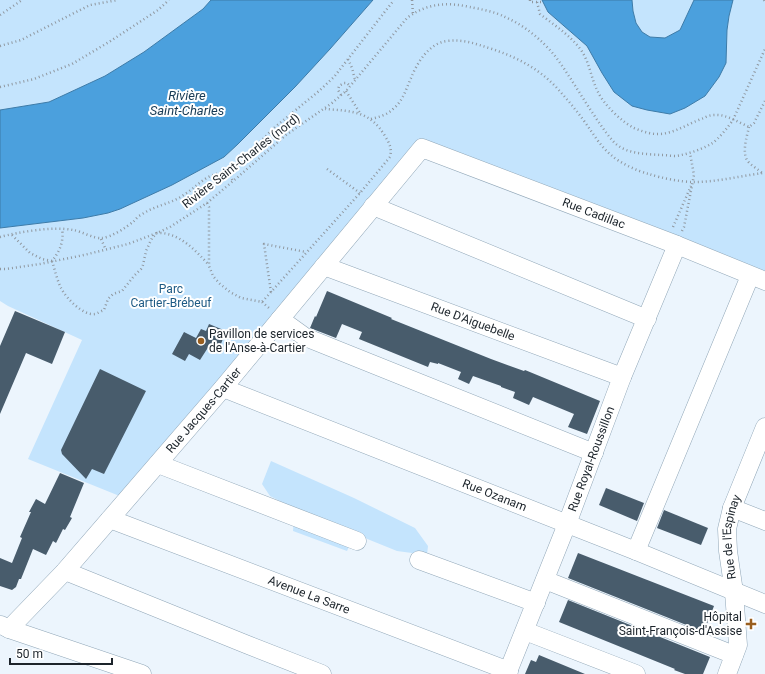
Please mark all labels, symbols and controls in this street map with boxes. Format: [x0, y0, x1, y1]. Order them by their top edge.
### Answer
water label: Rivière Saint-Charles [150, 88, 225, 118]
street label: Rivière Saint-Charles (nord) [180, 111, 302, 211]
street label: Rue Cadillac [560, 195, 627, 232]
park label: Parc Cartier-Brébeuf [131, 282, 212, 310]
street label: Rue D'Aiguebelle [429, 299, 517, 344]
place label: Pavillon de services de l'Anse-à-Cartier [209, 327, 314, 355]
marker: Pavillon de services de l'Anse-à-Cartier [196, 336, 206, 346]
street label: Rue Jacques-Cartier [163, 365, 244, 456]
street label: Rue Royal-Roussillon [565, 404, 617, 514]
street label: Rue Ozanam [460, 476, 529, 514]
street label: Rue de l'Espinay [720, 492, 744, 580]
street label: Avenue La Sarre [266, 573, 352, 617]
place label: Hôpital Saint-François-d'Assise [619, 610, 742, 638]
marker: Hôpital Saint-François-d'Assise [745, 618, 757, 630]
scale bar [10, 640, 112, 666]
text: 50 m [16, 647, 43, 661]

